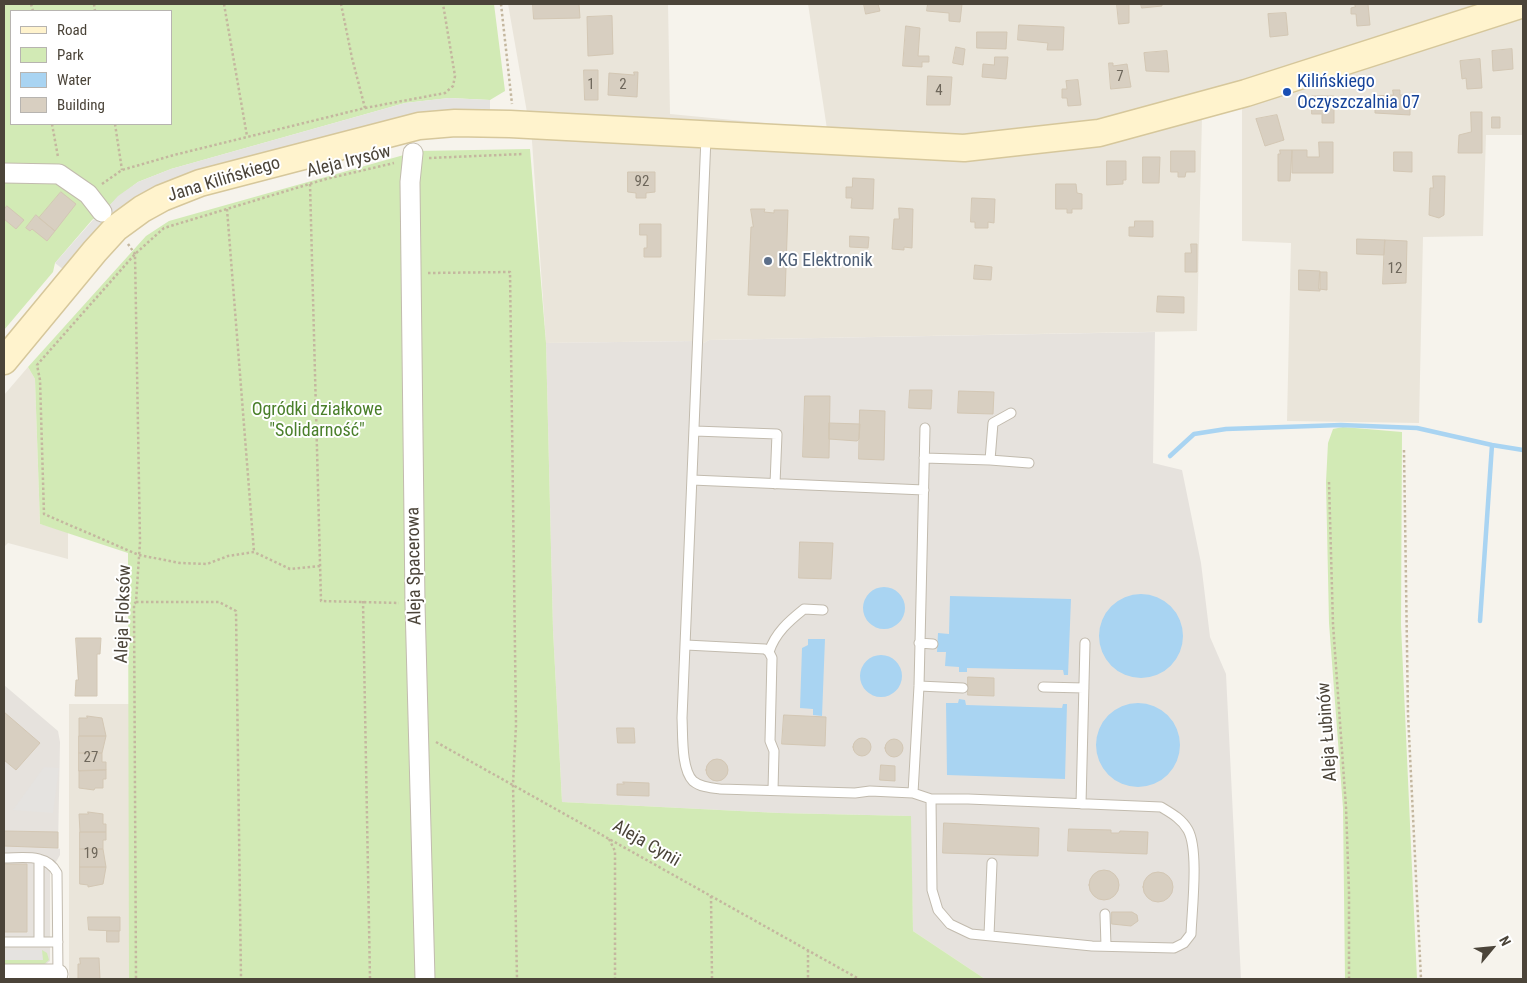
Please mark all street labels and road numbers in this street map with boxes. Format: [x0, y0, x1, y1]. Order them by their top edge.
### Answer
street label: Aleja Irysów [305, 141, 393, 183]
street label: Jana Kilińskiego [165, 153, 283, 207]
street label: Aleja Spacerowa [403, 507, 427, 625]
street label: Aleja Floksów [111, 564, 137, 664]
street label: Aleja Łubinów [1314, 682, 1342, 782]
street label: Aleja Cynii [608, 816, 684, 872]

